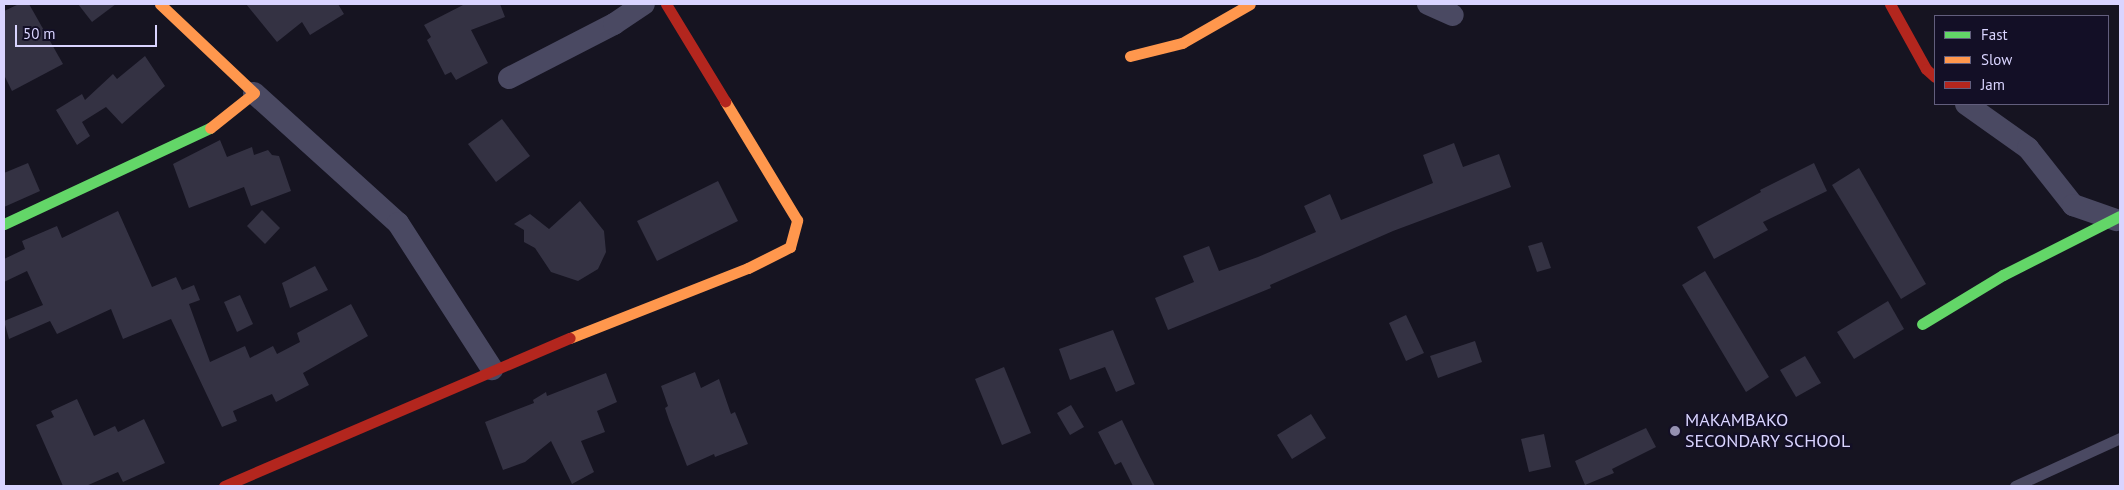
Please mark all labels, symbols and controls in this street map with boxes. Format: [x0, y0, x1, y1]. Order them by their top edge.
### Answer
scale bar [18, 15, 160, 47]
legend [1934, 15, 2109, 105]
text: 50 m [23, 24, 56, 43]
text: Fast [1981, 25, 2008, 44]
text: Slow [1981, 50, 2012, 69]
text: Jam [1981, 75, 2005, 94]
place label: MAKAMBAKO SECONDARY SCHOOL [1685, 410, 1851, 452]
marker: MAKAMBAKO SECONDARY SCHOOL [1669, 425, 1681, 437]

